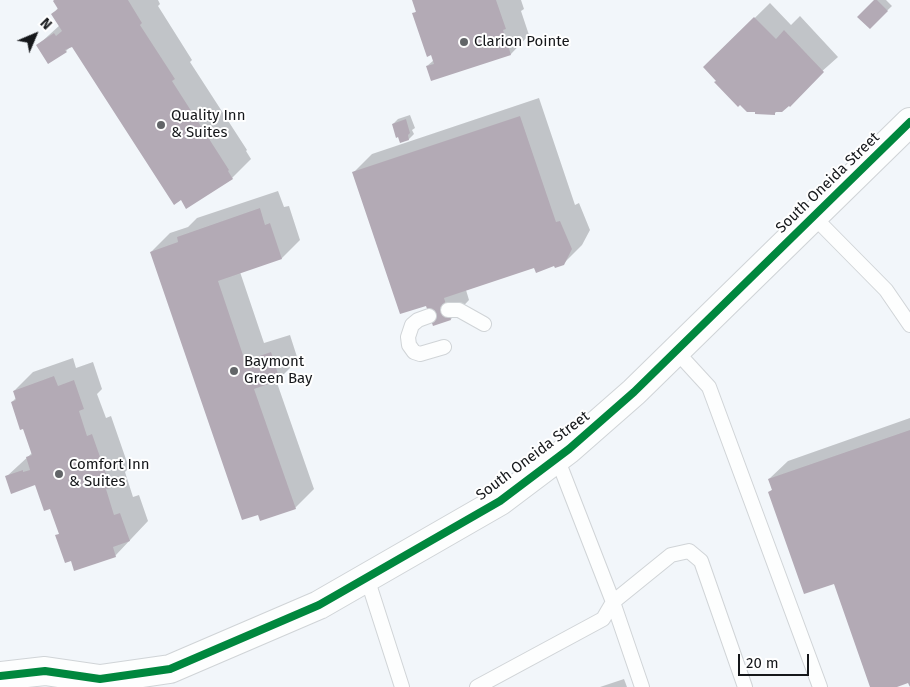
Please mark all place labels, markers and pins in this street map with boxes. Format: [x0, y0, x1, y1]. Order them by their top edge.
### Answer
place label: Clarion Pointe [474, 33, 570, 51]
marker: Clarion Pointe [458, 36, 470, 48]
place label: Quality Inn & Suites [171, 107, 245, 142]
marker: Quality Inn & Suites [155, 119, 167, 131]
place label: Baymont Green Bay [244, 353, 312, 388]
marker: Baymont Green Bay [228, 365, 240, 377]
place label: Comfort Inn & Suites [69, 456, 150, 491]
marker: Comfort Inn & Suites [53, 468, 65, 480]

